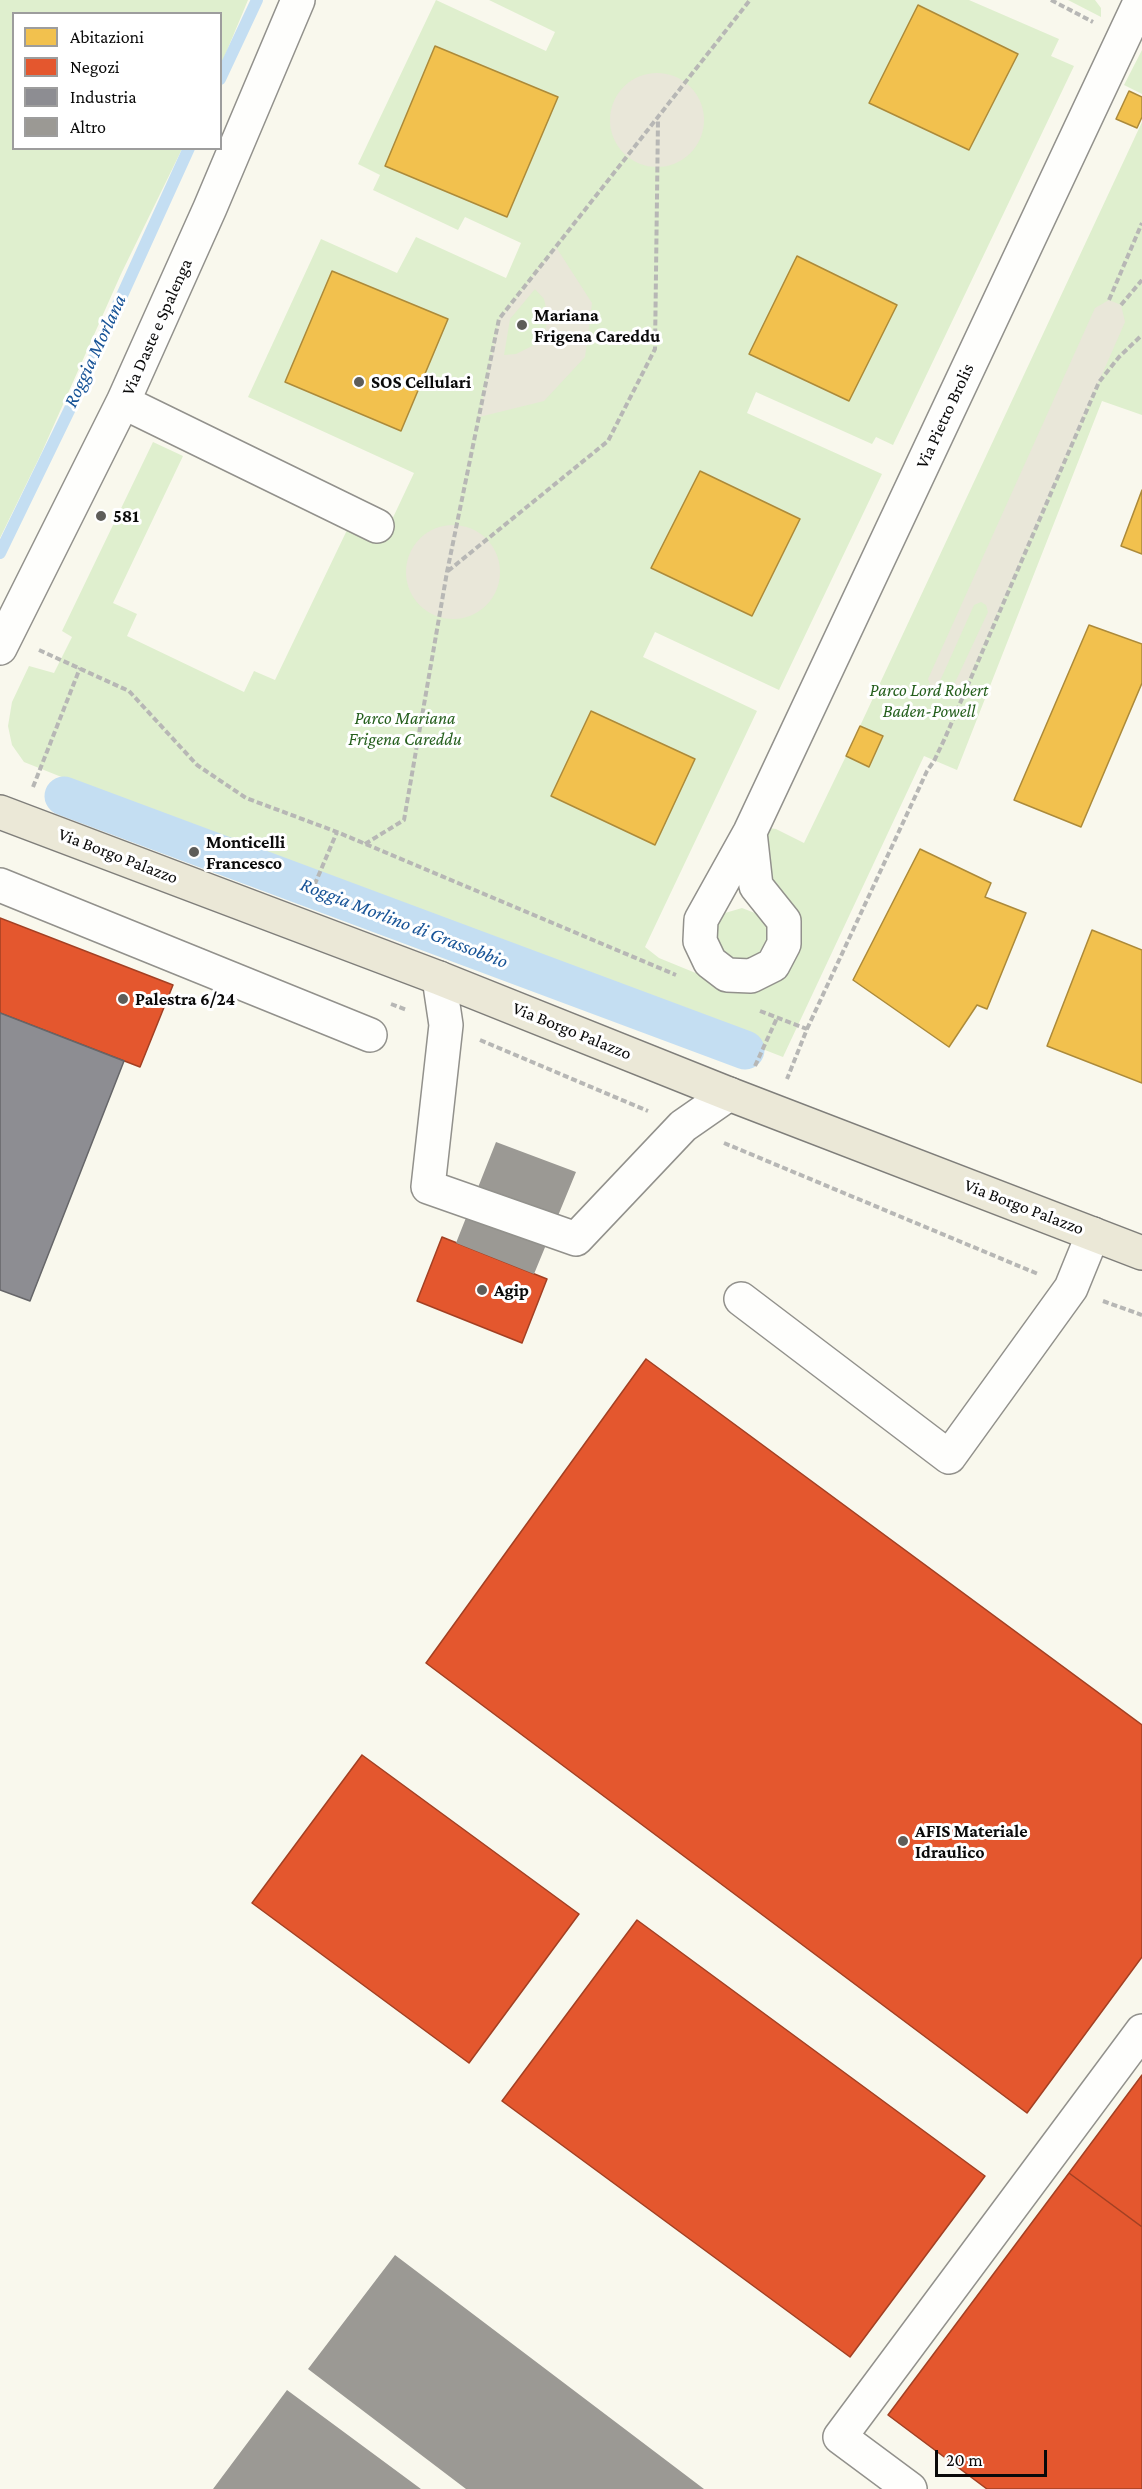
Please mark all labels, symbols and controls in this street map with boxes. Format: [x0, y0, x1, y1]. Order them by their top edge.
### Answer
legend [12, 12, 222, 150]
text: Abitazioni [70, 27, 144, 47]
text: Negozi [70, 57, 120, 77]
text: Industria [70, 87, 137, 107]
text: Altro [70, 117, 106, 137]
street label: Via Daste e Spalenga [117, 255, 197, 399]
water label: Roggia Morlana [58, 291, 132, 411]
place label: Mariana Frigena Careddu [534, 304, 660, 346]
marker: Mariana Frigena Careddu [515, 318, 529, 332]
street label: Via Pietro Brolis [911, 360, 979, 472]
place label: SOS Cellulari [371, 371, 471, 393]
marker: SOS Cellulari [352, 375, 366, 389]
place label: 581 [113, 505, 139, 527]
marker: 581 [94, 509, 108, 523]
park label: Parco Lord Robert Baden-Powell [870, 679, 988, 722]
park label: Parco Mariana Frigena Careddu [348, 707, 462, 750]
street label: Via Borgo Palazzo [55, 823, 181, 889]
place label: Monticelli Francesco [206, 831, 285, 874]
marker: Monticelli Francesco [187, 845, 201, 859]
water label: Roggia Morlino di Grassobbio [297, 872, 511, 974]
place label: Palestra 6/24 [135, 988, 235, 1010]
marker: Palestra 6/24 [116, 992, 130, 1006]
street label: Via Borgo Palazzo [509, 997, 635, 1065]
street label: Via Borgo Palazzo [961, 1174, 1087, 1240]
place label: Agip [494, 1279, 529, 1301]
marker: Agip [475, 1283, 489, 1297]
place label: AFIS Materiale Idraulico [915, 1820, 1028, 1862]
marker: AFIS Materiale Idraulico [896, 1834, 910, 1848]
scale bar [938, 2438, 1050, 2476]
text: 20 m [946, 2450, 983, 2470]

